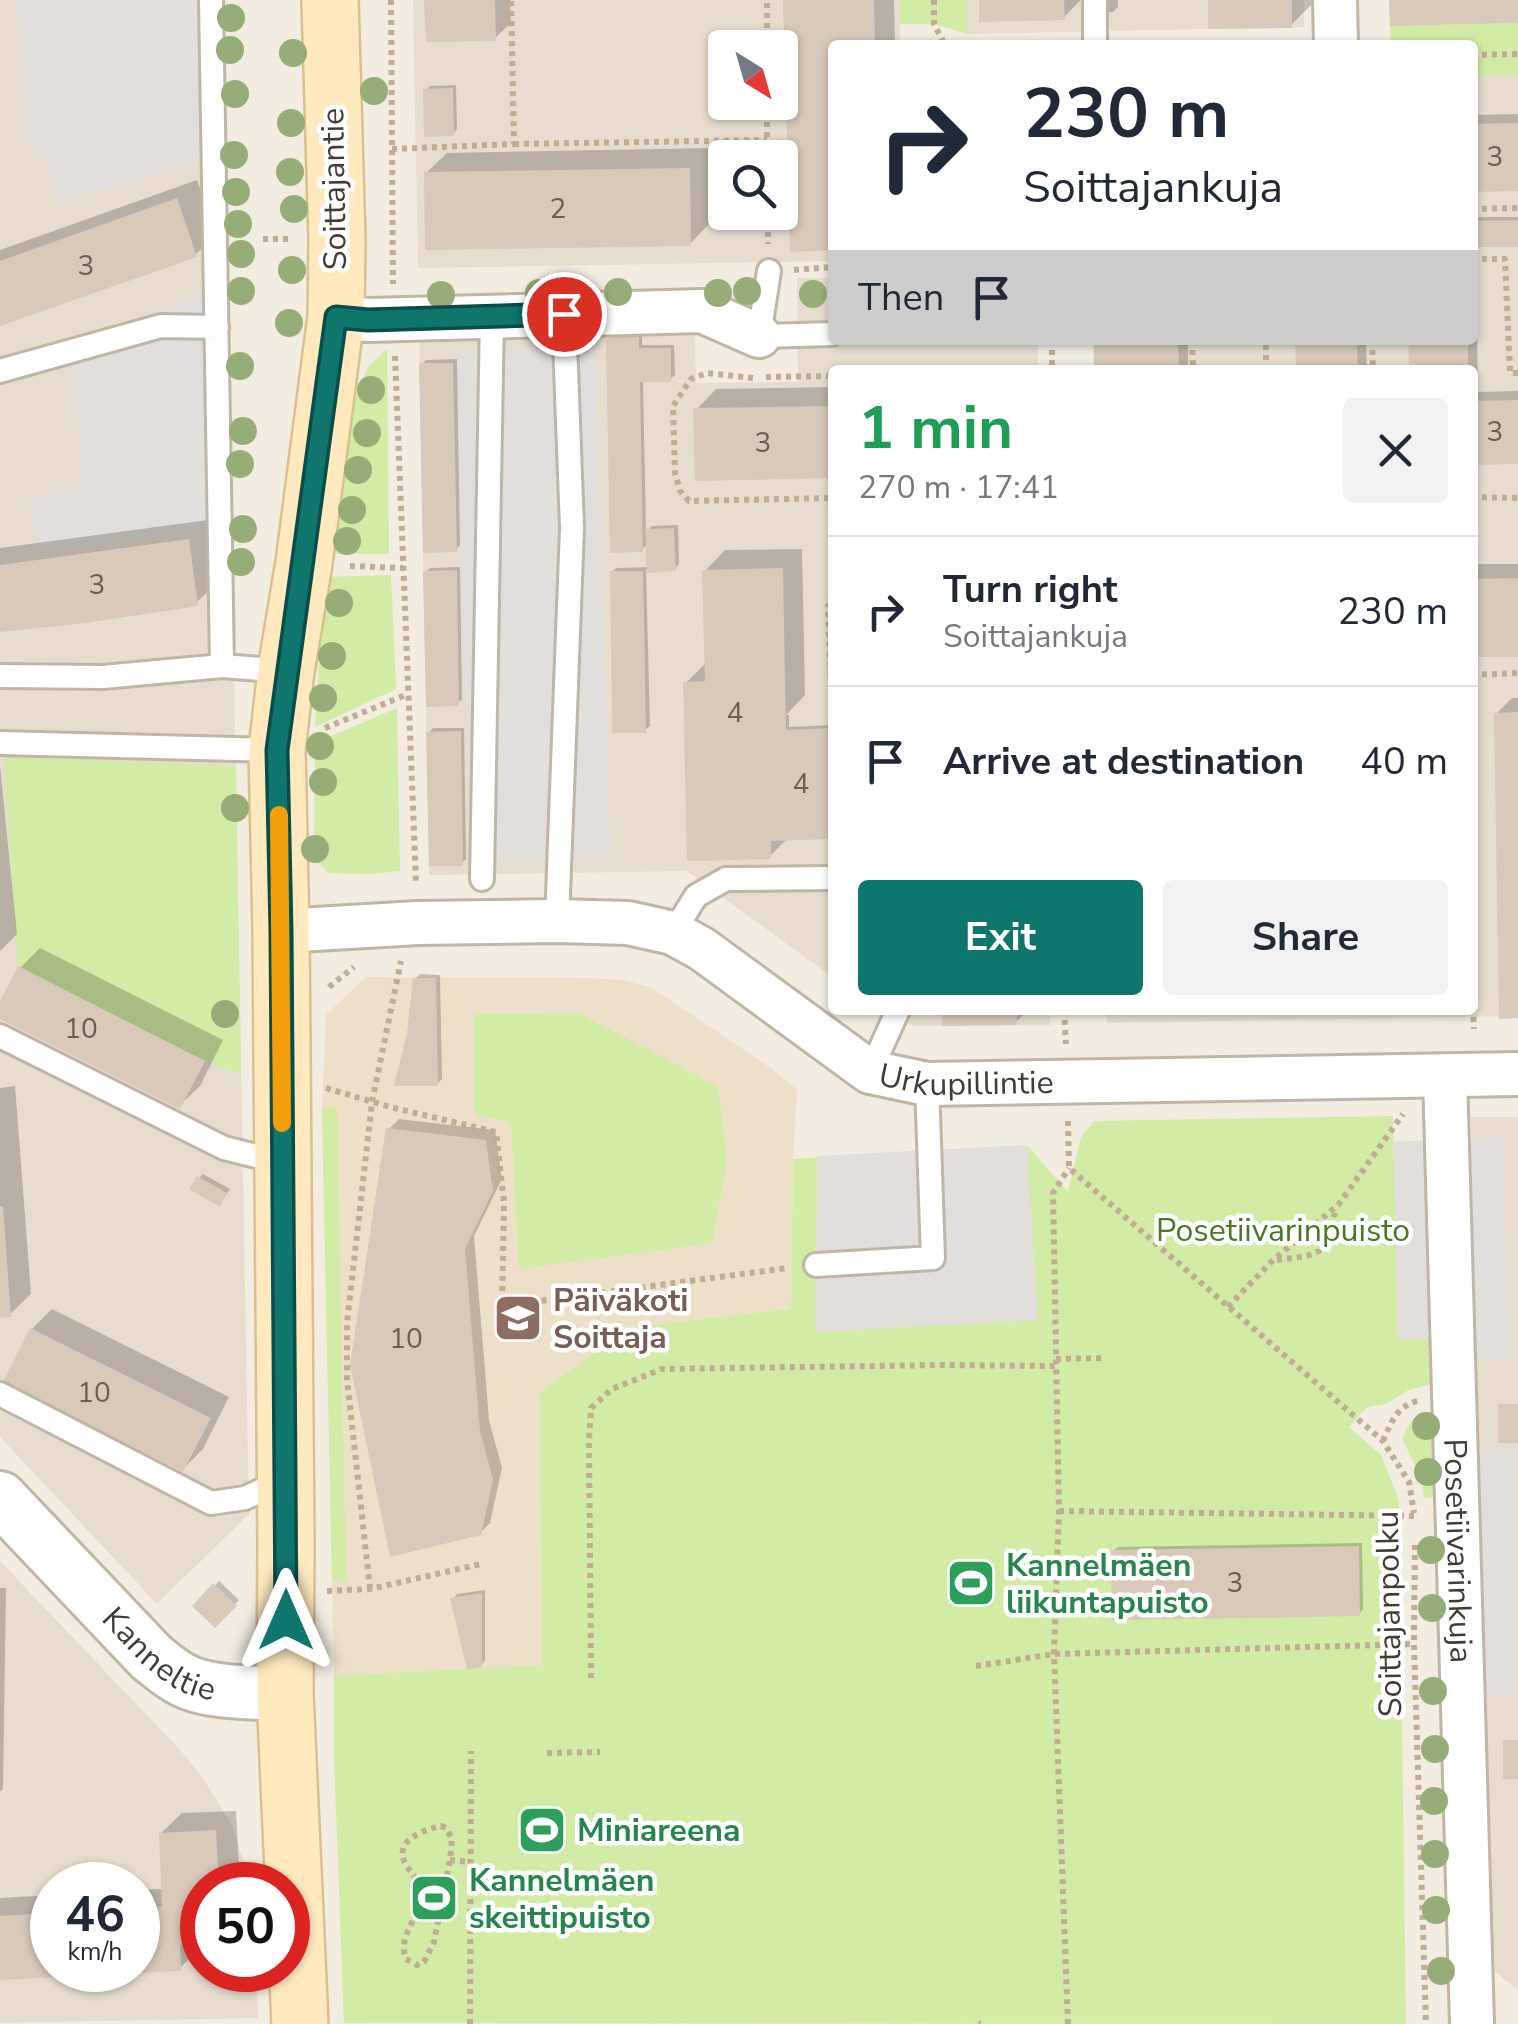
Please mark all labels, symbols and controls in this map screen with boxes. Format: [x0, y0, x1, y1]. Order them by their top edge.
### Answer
north arrow [708, 30, 798, 120]
map controls [708, 30, 798, 230]
text: 230 m [1023, 66, 1229, 162]
icon: right [858, 80, 988, 210]
street label: Soittajantie [311, 108, 357, 270]
house number: 3 [1487, 138, 1503, 176]
button: search [708, 140, 798, 230]
text: Soittajankuja [1023, 157, 1283, 218]
house number: 2 [550, 190, 566, 228]
house number: 3 [78, 247, 94, 285]
icon: arrive [964, 270, 1019, 325]
pin [522, 272, 607, 357]
text: Then [858, 272, 944, 323]
icon: arrive [537, 287, 592, 342]
text: 1 min [858, 387, 1013, 469]
button: close [1343, 398, 1448, 503]
house number: 3 [1487, 413, 1503, 451]
house number: 3 [755, 424, 771, 462]
text: 270 m · 17:41 [858, 466, 1059, 509]
text: Turn right [943, 564, 1118, 615]
house number: 3 [89, 566, 105, 604]
icon: right [858, 584, 913, 639]
text: 230 m [1337, 586, 1448, 637]
text: Soittajankuja [943, 615, 1128, 658]
house number: 4 [727, 694, 743, 732]
icon: arrive [858, 734, 913, 789]
text: Arrive at destination [943, 736, 1304, 787]
text: 40 m [1360, 736, 1448, 787]
house number: 4 [793, 765, 809, 803]
button: Exit [858, 880, 1143, 995]
button: Share [1163, 880, 1448, 995]
house number: 10 [64, 1010, 98, 1048]
street label: Urkupillintie [875, 1053, 1054, 1106]
park label: Posetiivarinpuisto [1156, 1209, 1410, 1252]
place label: Päiväkoti Soittaja [553, 1279, 688, 1359]
school or university icon: Päiväkoti Soittaja [492, 1292, 544, 1344]
house number: 10 [389, 1320, 423, 1358]
house number: 10 [77, 1374, 111, 1412]
street label: Posetiivarinkuja [1434, 1438, 1483, 1664]
street label: Soittajanpolku [1366, 1510, 1412, 1718]
place label: Kannelmäen liikuntapuisto [1006, 1544, 1209, 1624]
sports icon: Kannelmäen liikuntapuisto [945, 1557, 997, 1609]
house number: 3 [1227, 1564, 1243, 1602]
position arrow [234, 1568, 338, 1672]
street label: Kanneltie [93, 1597, 220, 1711]
sports icon: Miniareena [516, 1804, 568, 1856]
place label: Miniareena [577, 1809, 741, 1852]
place label: Kannelmäen skeittipuisto [469, 1859, 654, 1939]
speed limit sign: 50 [180, 1862, 310, 1992]
sports icon: Kannelmäen skeittipuisto [408, 1872, 460, 1924]
text: 46 [65, 1880, 125, 1949]
text: km/h [67, 1935, 123, 1969]

